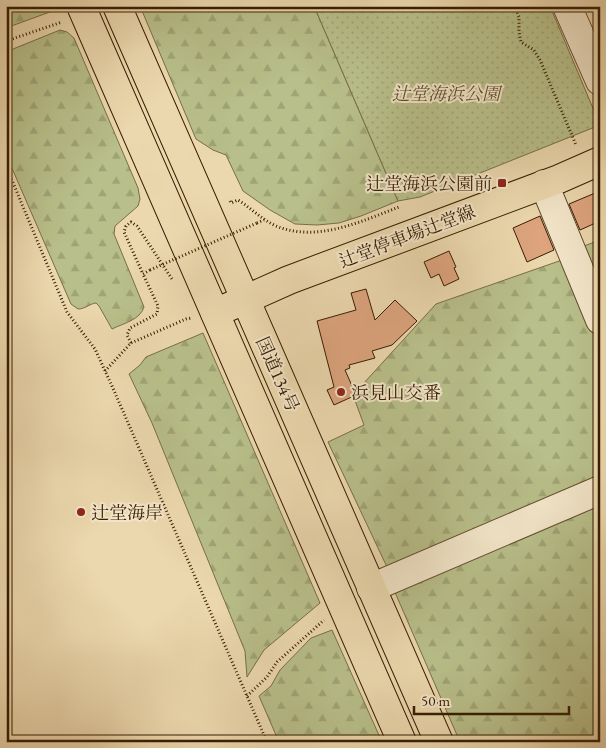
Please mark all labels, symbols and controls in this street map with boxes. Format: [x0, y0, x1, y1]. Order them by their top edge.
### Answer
park label: 辻堂海浜公園 [392, 82, 503, 105]
place label: 辻堂海浜公園前 [366, 172, 492, 195]
marker: 辻堂海浜公園前 [496, 177, 508, 189]
street label: 辻堂停車場辻堂線 [336, 199, 478, 273]
street label: 国道134号 [251, 333, 305, 415]
place label: 浜見山交番 [351, 381, 441, 404]
marker: 浜見山交番 [335, 386, 347, 398]
place label: 辻堂海岸 [91, 501, 163, 524]
marker: 辻堂海岸 [75, 506, 87, 518]
scale bar [414, 683, 568, 715]
text: 50 m [421, 691, 450, 710]

